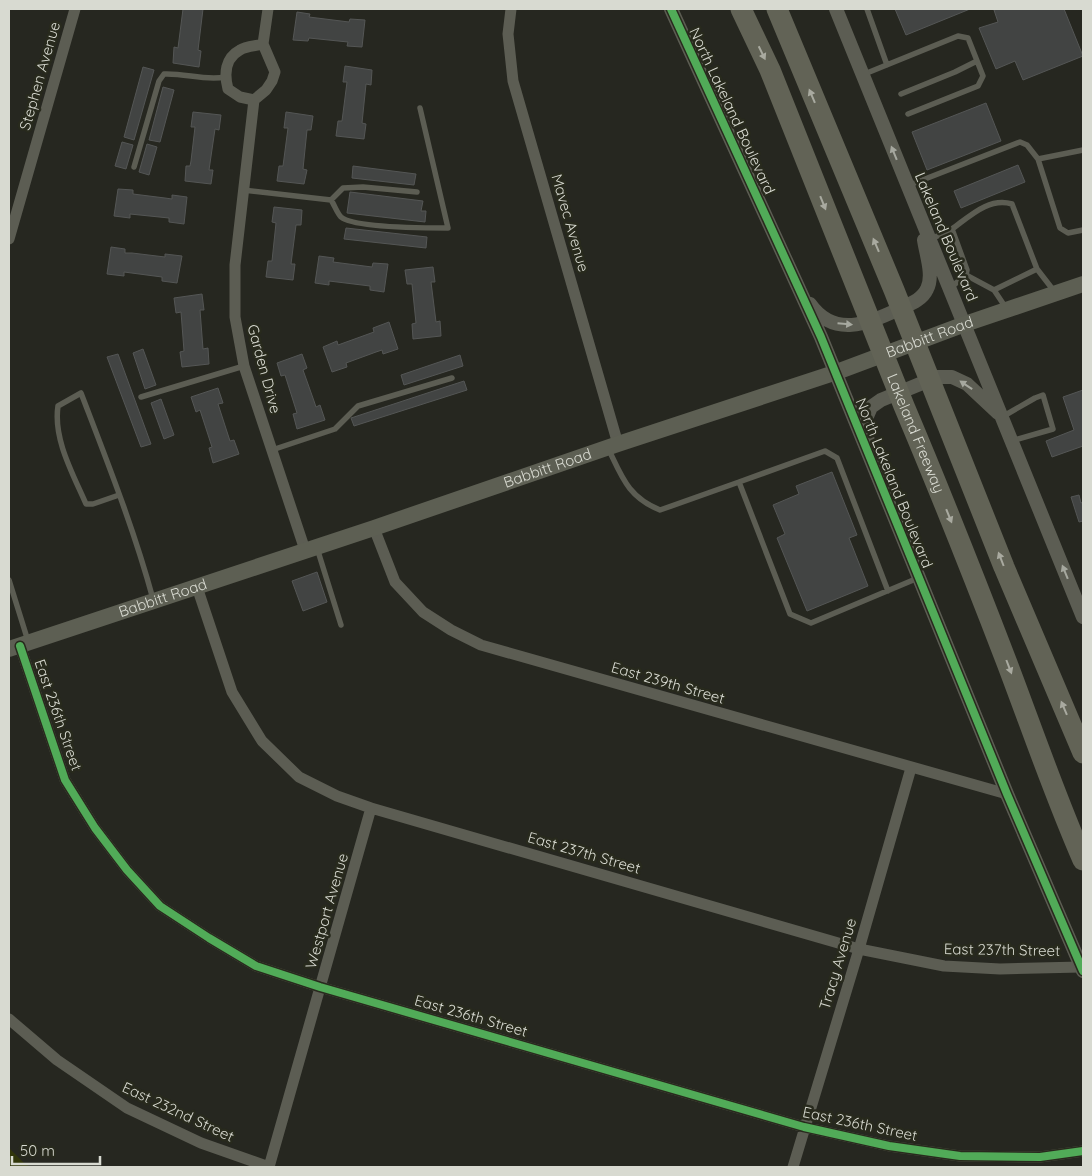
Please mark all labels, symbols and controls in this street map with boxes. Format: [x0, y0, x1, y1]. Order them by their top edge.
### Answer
street label: Stephen Avenue [15, 19, 64, 132]
street label: North Lakeland Boulevard [685, 24, 779, 197]
one-way arrow [758, 46, 766, 60]
one-way arrow [808, 88, 816, 103]
one-way arrow [890, 146, 898, 161]
street label: Lakeland Boulevard [911, 169, 982, 304]
street label: Mavec Avenue [547, 172, 594, 274]
one-way arrow [819, 196, 827, 211]
one-way arrow [871, 238, 879, 252]
street label: Babbitt Road [883, 312, 976, 362]
one-way arrow [837, 321, 853, 329]
street label: Garden Drive [243, 322, 286, 416]
street label: Lakeland Freeway [883, 371, 949, 496]
one-way arrow [959, 380, 973, 390]
street label: North Lakeland Boulevard [852, 395, 937, 571]
street label: Babbitt Road [501, 444, 594, 492]
one-way arrow [945, 509, 953, 524]
one-way arrow [997, 551, 1005, 566]
one-way arrow [1061, 564, 1069, 579]
street label: Babbitt Road [116, 574, 209, 621]
street label: East 236th Street [30, 657, 86, 773]
street label: East 239th Street [609, 657, 727, 708]
one-way arrow [1005, 660, 1013, 675]
one-way arrow [1060, 701, 1068, 715]
street label: East 237th Street [526, 827, 643, 878]
street label: Westport Avenue [301, 851, 352, 971]
street label: Tracy Avenue [815, 916, 860, 1012]
street label: East 237th Street [944, 939, 1060, 960]
street label: East 236th Street [412, 990, 530, 1041]
street label: East 232nd Street [119, 1077, 237, 1146]
street label: East 236th Street [801, 1102, 919, 1145]
scale bar [12, 1134, 100, 1166]
text: 50 m [20, 1141, 55, 1160]

